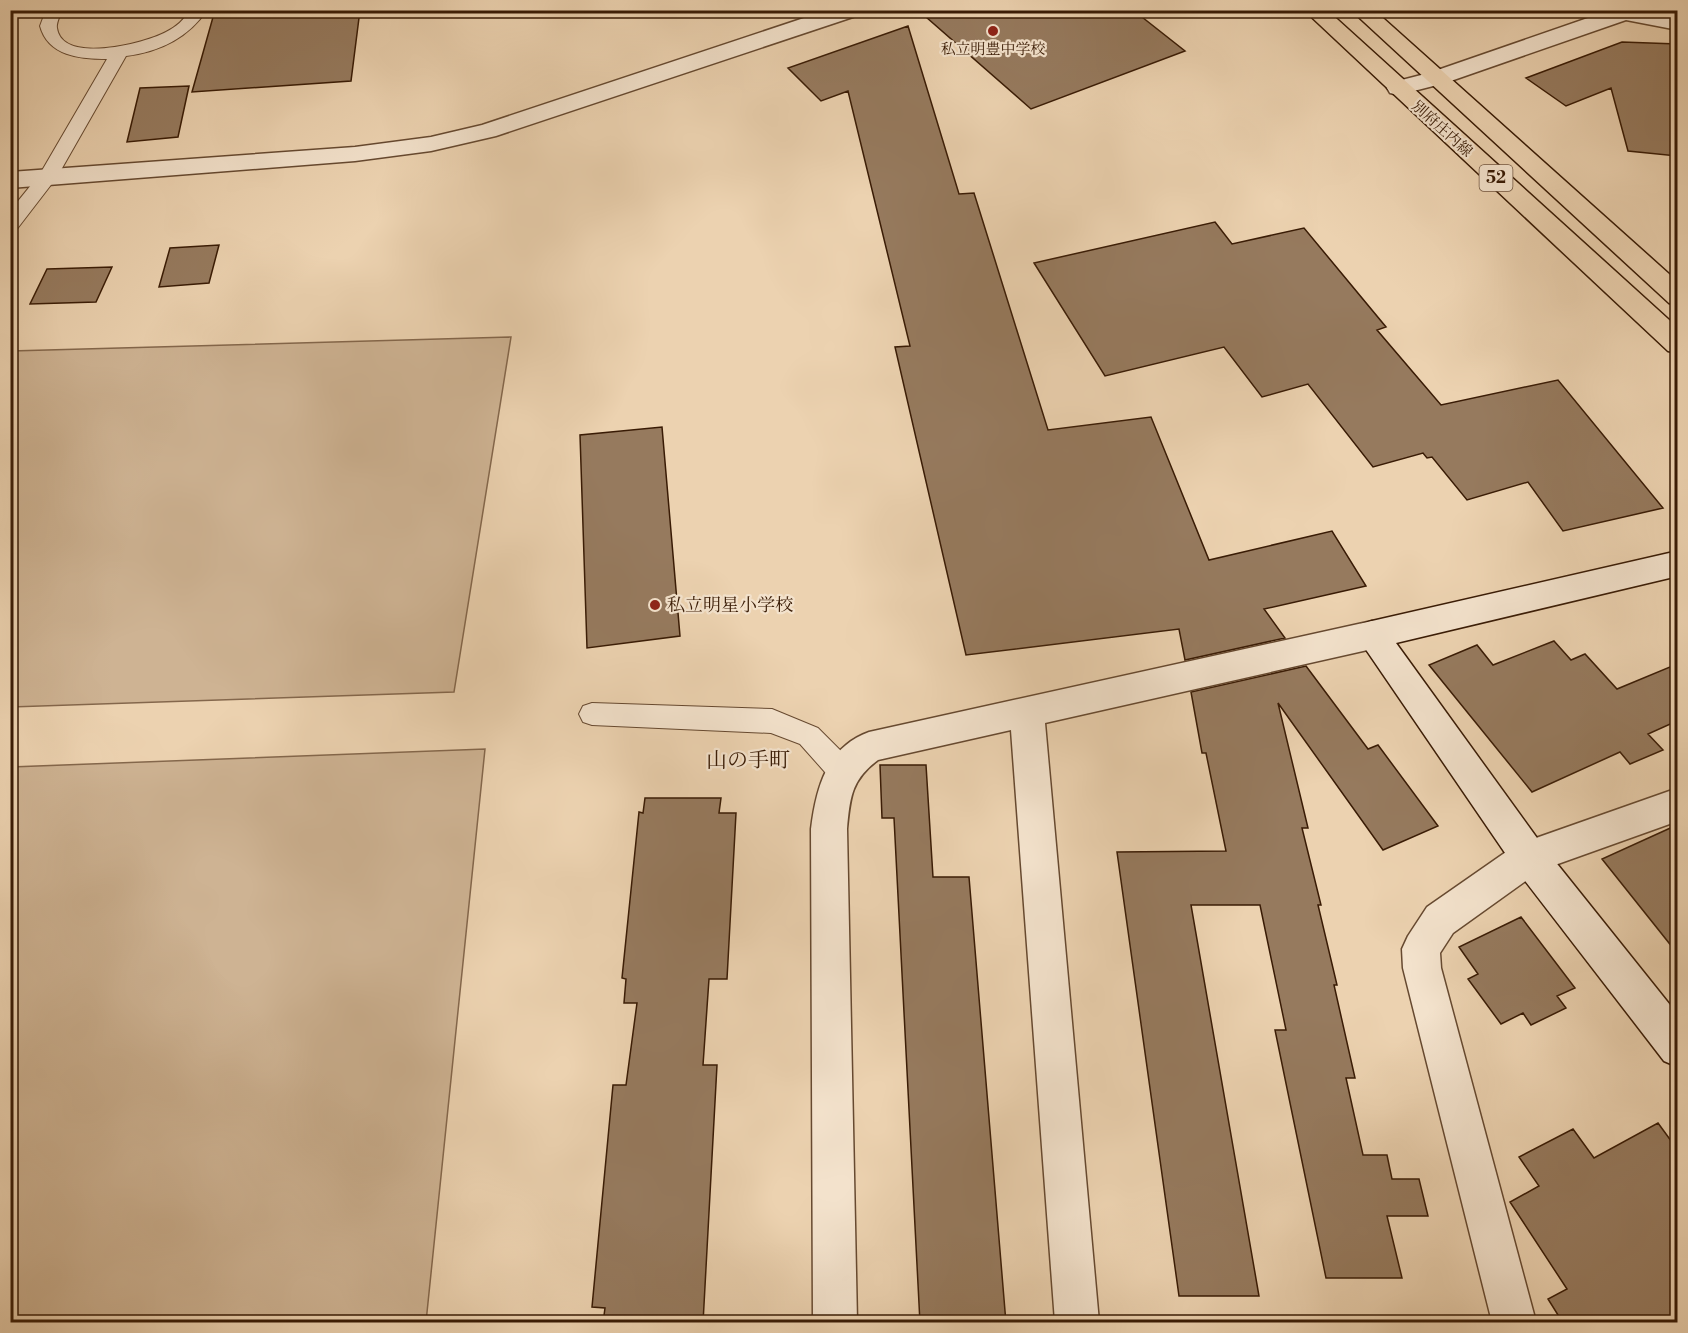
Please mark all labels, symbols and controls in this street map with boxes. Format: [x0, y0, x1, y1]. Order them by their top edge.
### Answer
marker: 私立明豊中学校 [986, 24, 1000, 38]
place label: 私立明豊中学校 [940, 40, 1046, 59]
street label: 別府庄内線 [1408, 97, 1476, 161]
road number: 52 [1480, 165, 1512, 191]
place label: 私立明星小学校 [667, 594, 793, 617]
marker: 私立明星小学校 [648, 598, 662, 612]
district label: 山の手町 [706, 748, 790, 774]

